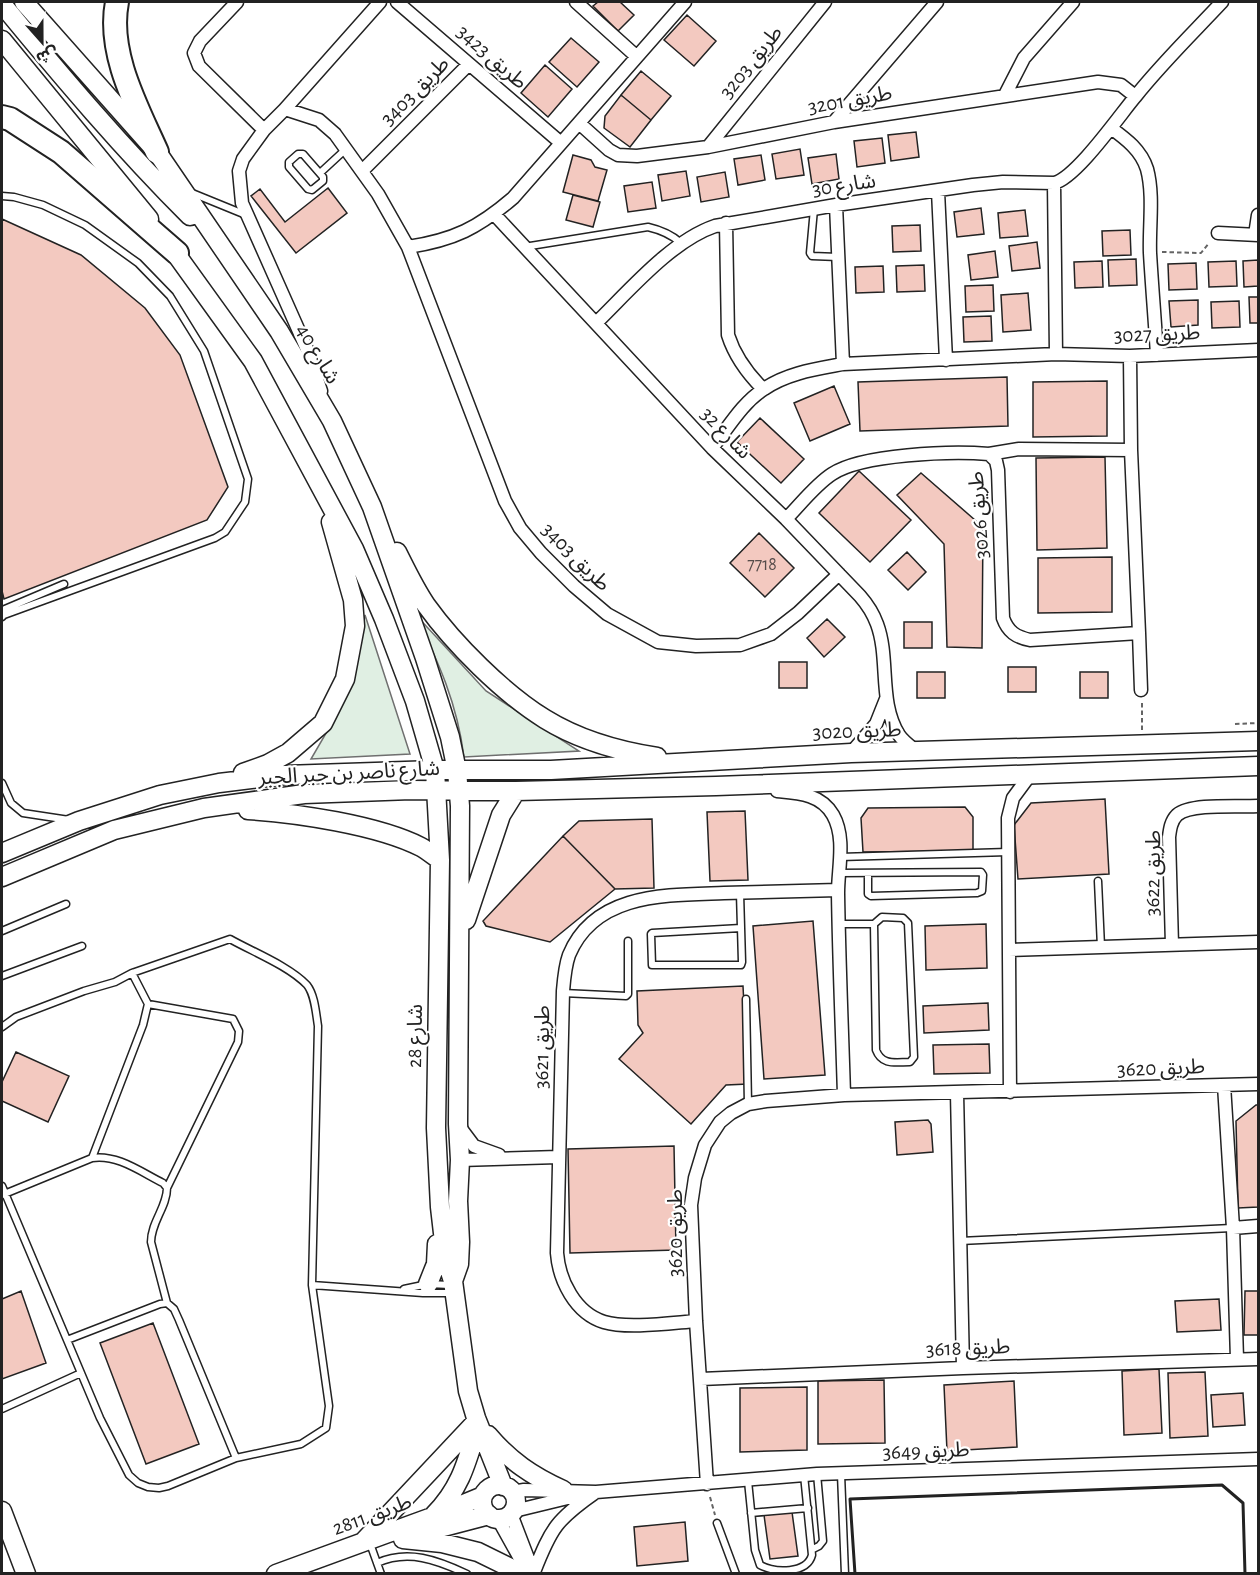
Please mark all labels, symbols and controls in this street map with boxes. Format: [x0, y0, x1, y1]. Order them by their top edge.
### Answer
north arrow [12, 12, 72, 72]
street label: طريق 3423 [452, 21, 531, 95]
street label: طريق 3203 [716, 22, 788, 104]
text: ش [33, 43, 60, 67]
street label: طريق 3403 [377, 53, 455, 131]
street label: طريق 3201 [806, 82, 894, 120]
street label: شارع 30 [811, 170, 878, 204]
street label: شارع 40 [289, 320, 344, 390]
street label: طريق 3027 [1113, 322, 1201, 348]
street label: شارع 32 [694, 403, 755, 466]
street label: طريق 3026 [965, 470, 995, 560]
street label: طريق 3403 [536, 519, 614, 597]
house number: 7718 [747, 556, 777, 574]
street label: طريق 3020 [812, 719, 902, 745]
street label: شارع ناصر بن جبر الجبر [257, 758, 441, 792]
street label: طريق 3622 [1142, 830, 1166, 916]
street label: شارع 28 [404, 1004, 430, 1068]
street label: طريق 3621 [531, 1005, 555, 1089]
street label: طريق 3620 [1117, 1056, 1205, 1082]
street label: طريق 3620 [665, 1189, 688, 1277]
street label: طريق 3618 [925, 1336, 1011, 1362]
street label: طريق 3649 [882, 1439, 970, 1465]
street label: طريق 2811 [330, 1491, 415, 1541]

